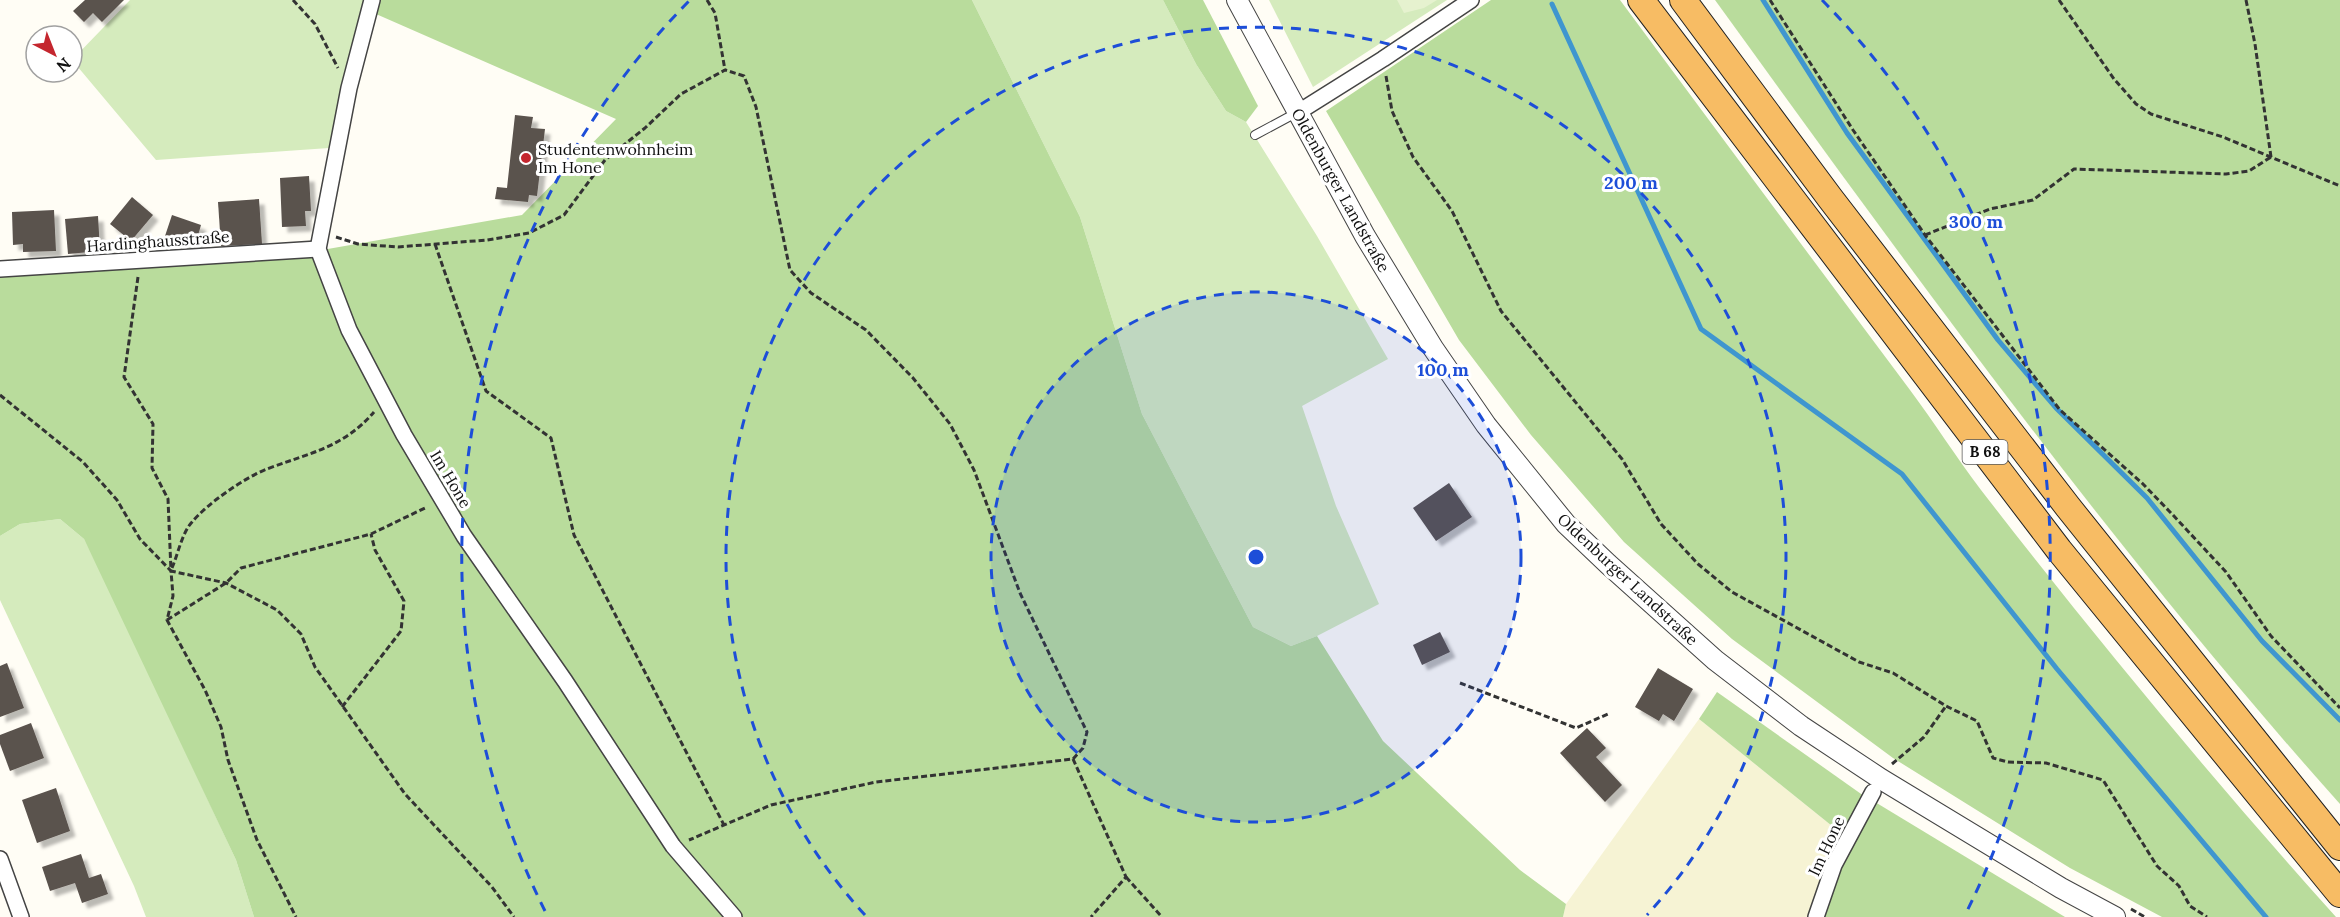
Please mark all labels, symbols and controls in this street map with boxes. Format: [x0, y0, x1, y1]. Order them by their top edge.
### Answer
north arrow [24, 24, 84, 84]
text: N [53, 54, 75, 77]
street label: Oldenburger Landstraße [1287, 104, 1395, 276]
place label: Studentenwohnheim Im Hone [538, 139, 693, 177]
marker: Studentenwohnheim Im Hone [519, 151, 533, 165]
text: 200 m [1604, 171, 1658, 194]
text: 300 m [1949, 210, 2004, 233]
street label: Hardinghausstraße [86, 226, 231, 256]
text: 100 m [1417, 358, 1469, 381]
road number: B 68 [1962, 440, 2008, 464]
street label: Im Hone [426, 447, 476, 512]
street label: Oldenburger Landstraße [1554, 509, 1703, 650]
centre of rings [1246, 547, 1266, 567]
street label: Im Hone [1803, 813, 1849, 879]

